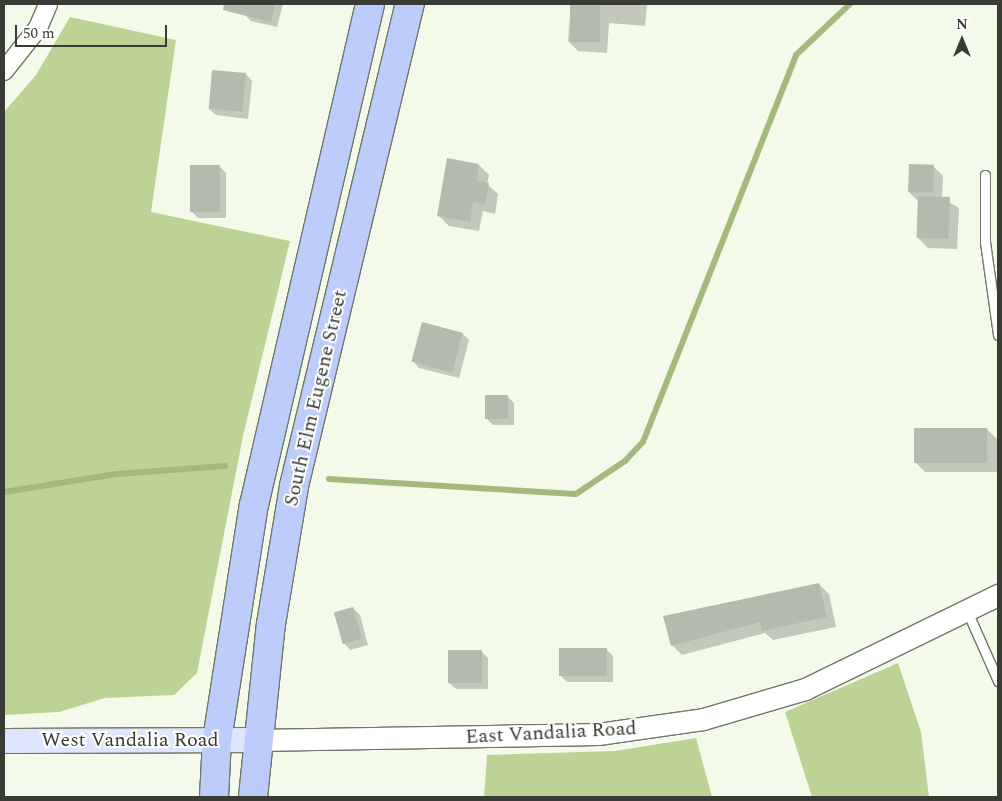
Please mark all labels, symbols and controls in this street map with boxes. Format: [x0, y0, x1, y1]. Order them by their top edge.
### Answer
text: N [956, 14, 968, 35]
scale bar [18, 15, 170, 47]
north arrow [937, 15, 987, 65]
text: 50 m [23, 22, 55, 45]
street label: South Elm Eugene Street [279, 287, 353, 509]
street label: East Vandalia Road [465, 717, 637, 749]
street label: West Vandalia Road [41, 728, 219, 752]

